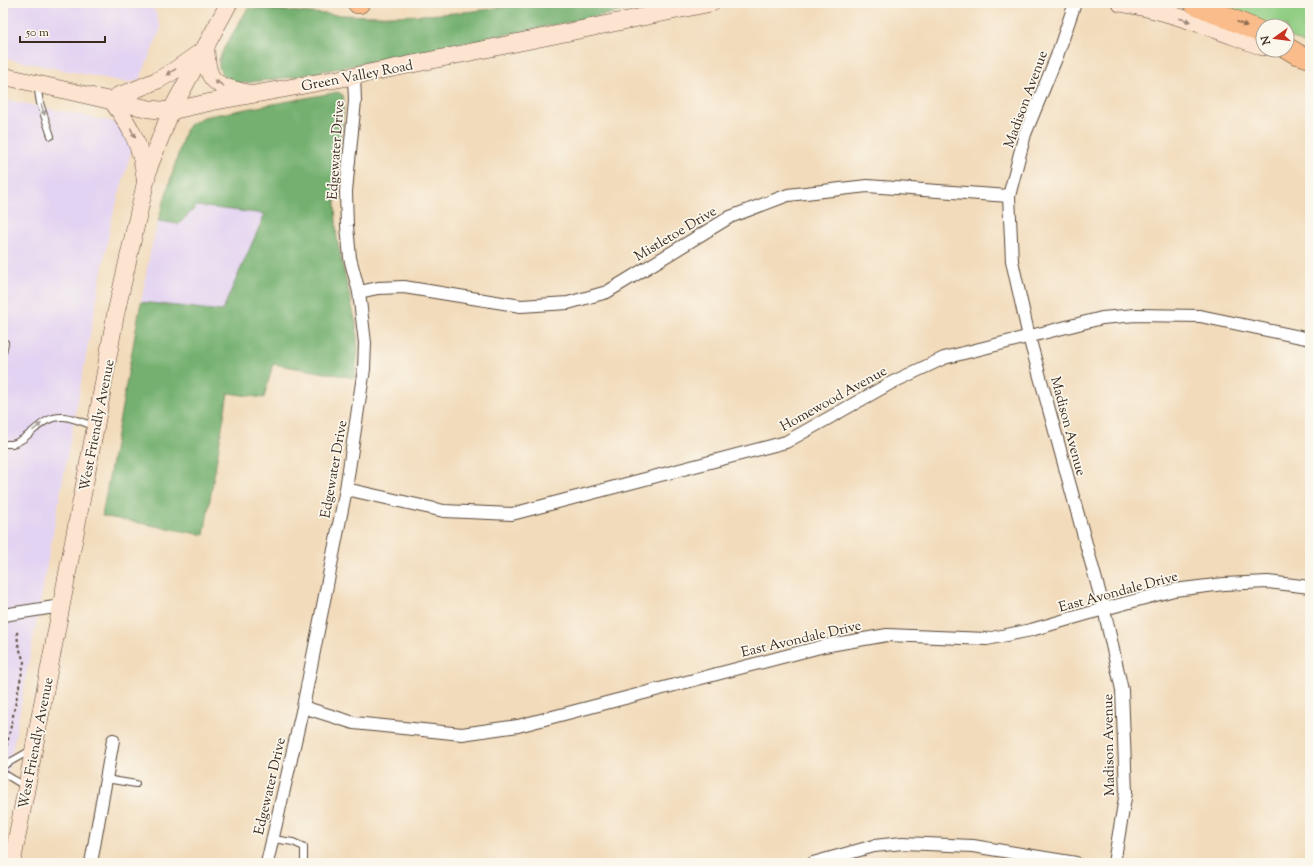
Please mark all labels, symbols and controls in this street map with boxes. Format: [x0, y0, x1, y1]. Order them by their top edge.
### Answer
one-way arrow [1179, 17, 1191, 23]
scale bar [20, 18, 105, 44]
north arrow [1255, 18, 1295, 58]
one-way arrow [1236, 21, 1247, 27]
text: 50 m [25, 24, 49, 42]
text: N [1257, 34, 1275, 47]
street label: Madison Avenue [1000, 48, 1054, 151]
street label: Green Valley Road [300, 56, 415, 98]
one-way arrow [166, 68, 177, 76]
one-way arrow [214, 80, 225, 87]
street label: Edgewater Drive [324, 100, 350, 200]
one-way arrow [40, 105, 46, 117]
one-way arrow [130, 128, 136, 139]
street label: Mistletoe Drive [631, 202, 721, 267]
street label: West Friendly Avenue [75, 358, 121, 493]
street label: Homewood Avenue [777, 362, 891, 437]
street label: Madison Avenue [1044, 375, 1090, 478]
street label: Edgewater Drive [316, 419, 353, 520]
one-way arrow [31, 422, 42, 431]
street label: East Avondale Drive [1057, 567, 1180, 618]
street label: East Avondale Drive [739, 616, 864, 664]
street label: West Friendly Avenue [14, 676, 60, 811]
street label: Madison Avenue [1099, 694, 1121, 796]
street label: Edgewater Drive [250, 736, 292, 837]

